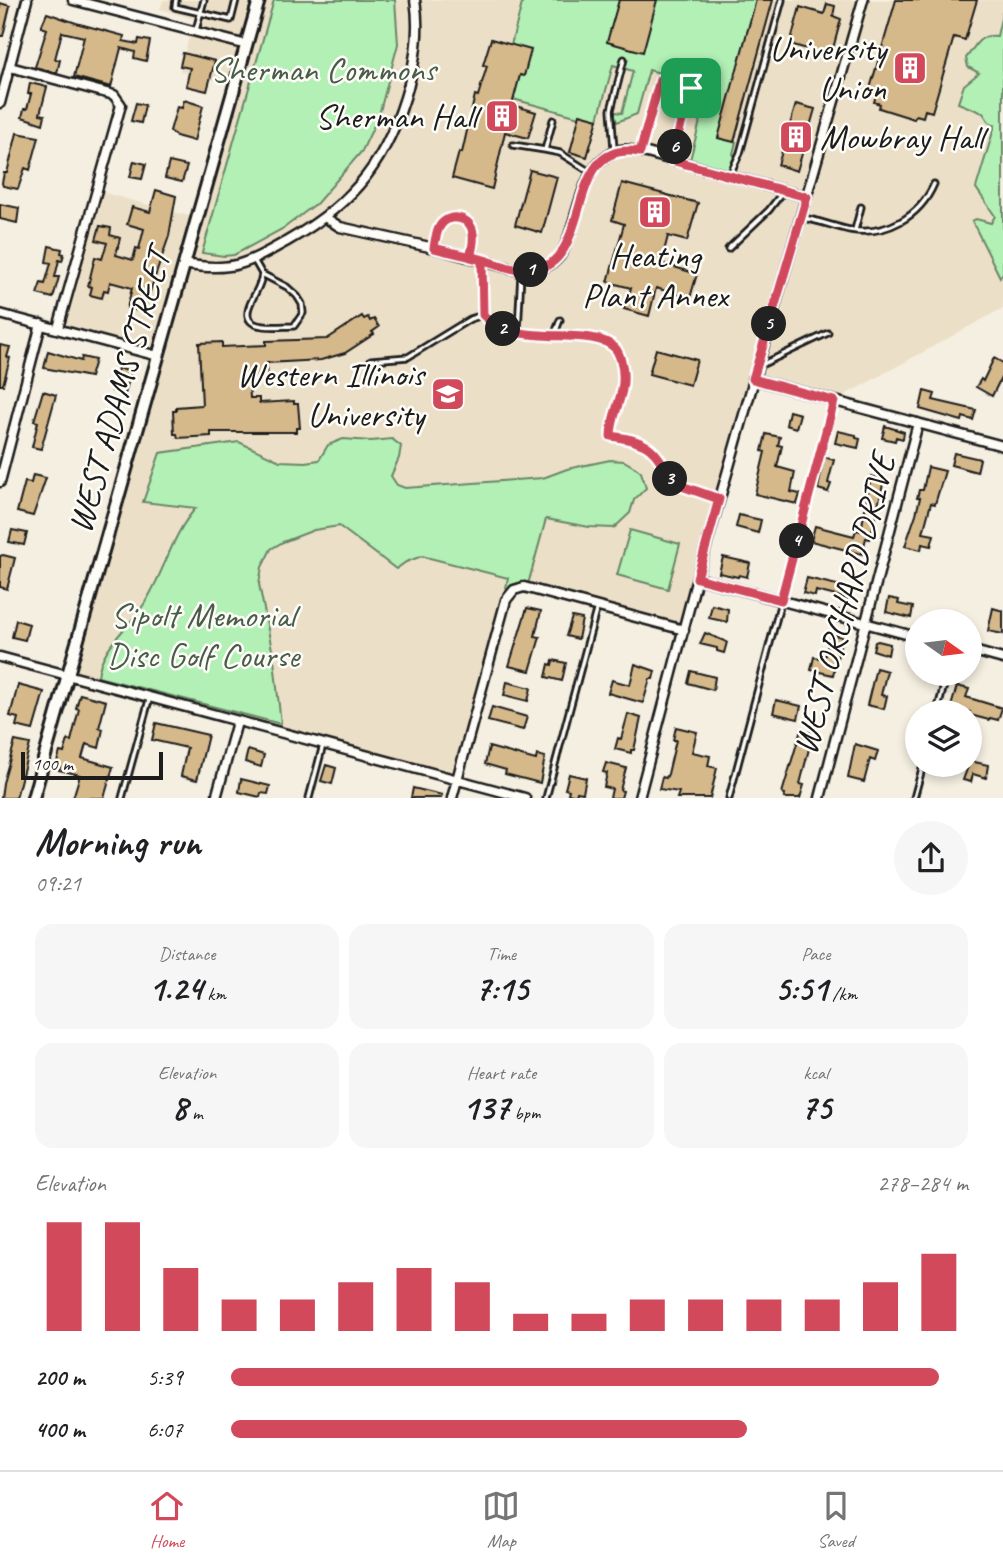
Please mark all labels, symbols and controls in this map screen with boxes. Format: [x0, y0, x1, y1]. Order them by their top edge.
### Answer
place label: University Union [769, 26, 889, 111]
park label: Sherman Commons [210, 47, 439, 92]
building icon: University Union [891, 49, 929, 87]
pin [661, 58, 721, 118]
icon: arrive [672, 69, 710, 107]
place label: Sherman Hall [315, 94, 483, 139]
building icon: Sherman Hall [483, 97, 521, 135]
place label: Mowbray Hall [820, 115, 990, 160]
building icon: Mowbray Hall [777, 118, 815, 156]
pin: 6 [658, 130, 692, 164]
text: 6 [670, 134, 679, 158]
building icon: Heating Plant Annex [636, 193, 674, 231]
place label: Heating Plant Annex [582, 233, 731, 318]
street label: WEST ADAMS STREET [57, 238, 183, 538]
pin: 1 [514, 252, 548, 288]
text: 1 [526, 257, 535, 281]
pin: 5 [752, 306, 786, 342]
text: 5 [764, 311, 773, 335]
pin: 2 [486, 312, 520, 346]
text: 2 [498, 316, 507, 340]
place label: Western Illinois University [236, 352, 427, 437]
school or university icon: Western Illinois University [429, 375, 467, 413]
street label: WEST ORCHARD DRIVE [782, 444, 907, 759]
pin: 3 [652, 462, 688, 496]
text: 3 [665, 466, 674, 490]
pin: 4 [780, 524, 814, 558]
text: 4 [792, 528, 801, 552]
park label: Sipolt Memorial Disc Golf Course [107, 593, 302, 678]
north arrow [905, 609, 982, 686]
map controls [905, 609, 982, 777]
button: layers [905, 700, 982, 777]
scale bar [21, 749, 163, 781]
text: 100 m [32, 752, 73, 776]
text: Morning run [35, 819, 201, 866]
button: share [894, 821, 968, 895]
text: 09:21 [35, 869, 81, 898]
text: Distance [159, 942, 216, 966]
text: Time [487, 942, 516, 966]
text: Pace [801, 942, 830, 966]
text: 1.24 [148, 966, 203, 1011]
text: 7:15 [475, 966, 528, 1011]
text: 5:51 [775, 966, 828, 1011]
text: km [203, 982, 226, 1006]
text: /km [828, 982, 857, 1006]
text: Elevation [158, 1061, 216, 1085]
text: Heart rate [467, 1061, 536, 1085]
text: kcal [803, 1061, 828, 1085]
text: 8 [172, 1085, 187, 1130]
text: 137 [463, 1085, 510, 1130]
text: 75 [800, 1085, 831, 1130]
text: m [187, 1101, 203, 1125]
text: bpm [510, 1101, 540, 1125]
text: Elevation [35, 1169, 106, 1198]
text: 278–284 m [877, 1169, 968, 1198]
text: 200 m [35, 1363, 85, 1392]
text: 5:39 [147, 1363, 183, 1392]
text: 400 m [35, 1415, 85, 1444]
text: 6:07 [147, 1415, 183, 1444]
tab: Home [148, 1487, 186, 1553]
tab: Map [482, 1487, 520, 1553]
tab: Saved [817, 1487, 855, 1553]

